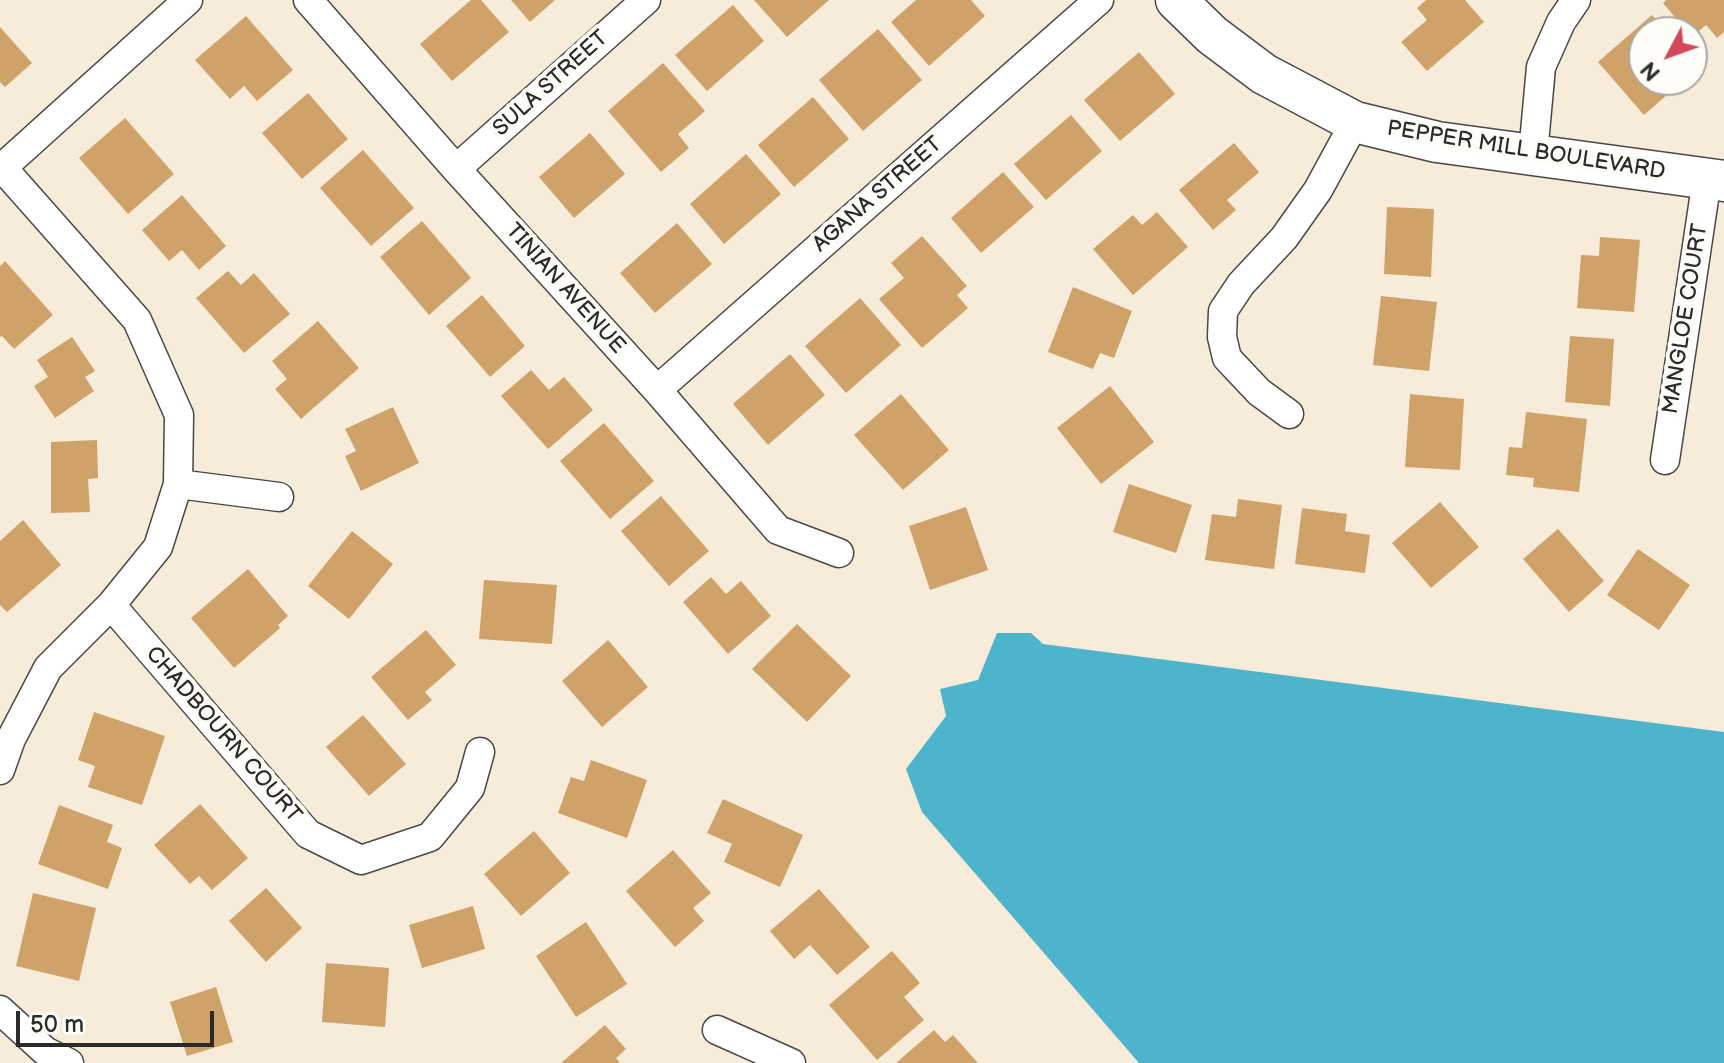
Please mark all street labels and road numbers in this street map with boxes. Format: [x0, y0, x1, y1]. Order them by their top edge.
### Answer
street label: SULA STREET [488, 26, 614, 142]
street label: PEPPER MILL BOULEVARD [1385, 116, 1667, 186]
street label: AGANA STREET [808, 132, 948, 258]
street label: TINIAN AVENUE [500, 218, 630, 360]
street label: MANGLOE COURT [1658, 222, 1714, 416]
street label: CHADBOURN COURT [139, 642, 307, 828]

